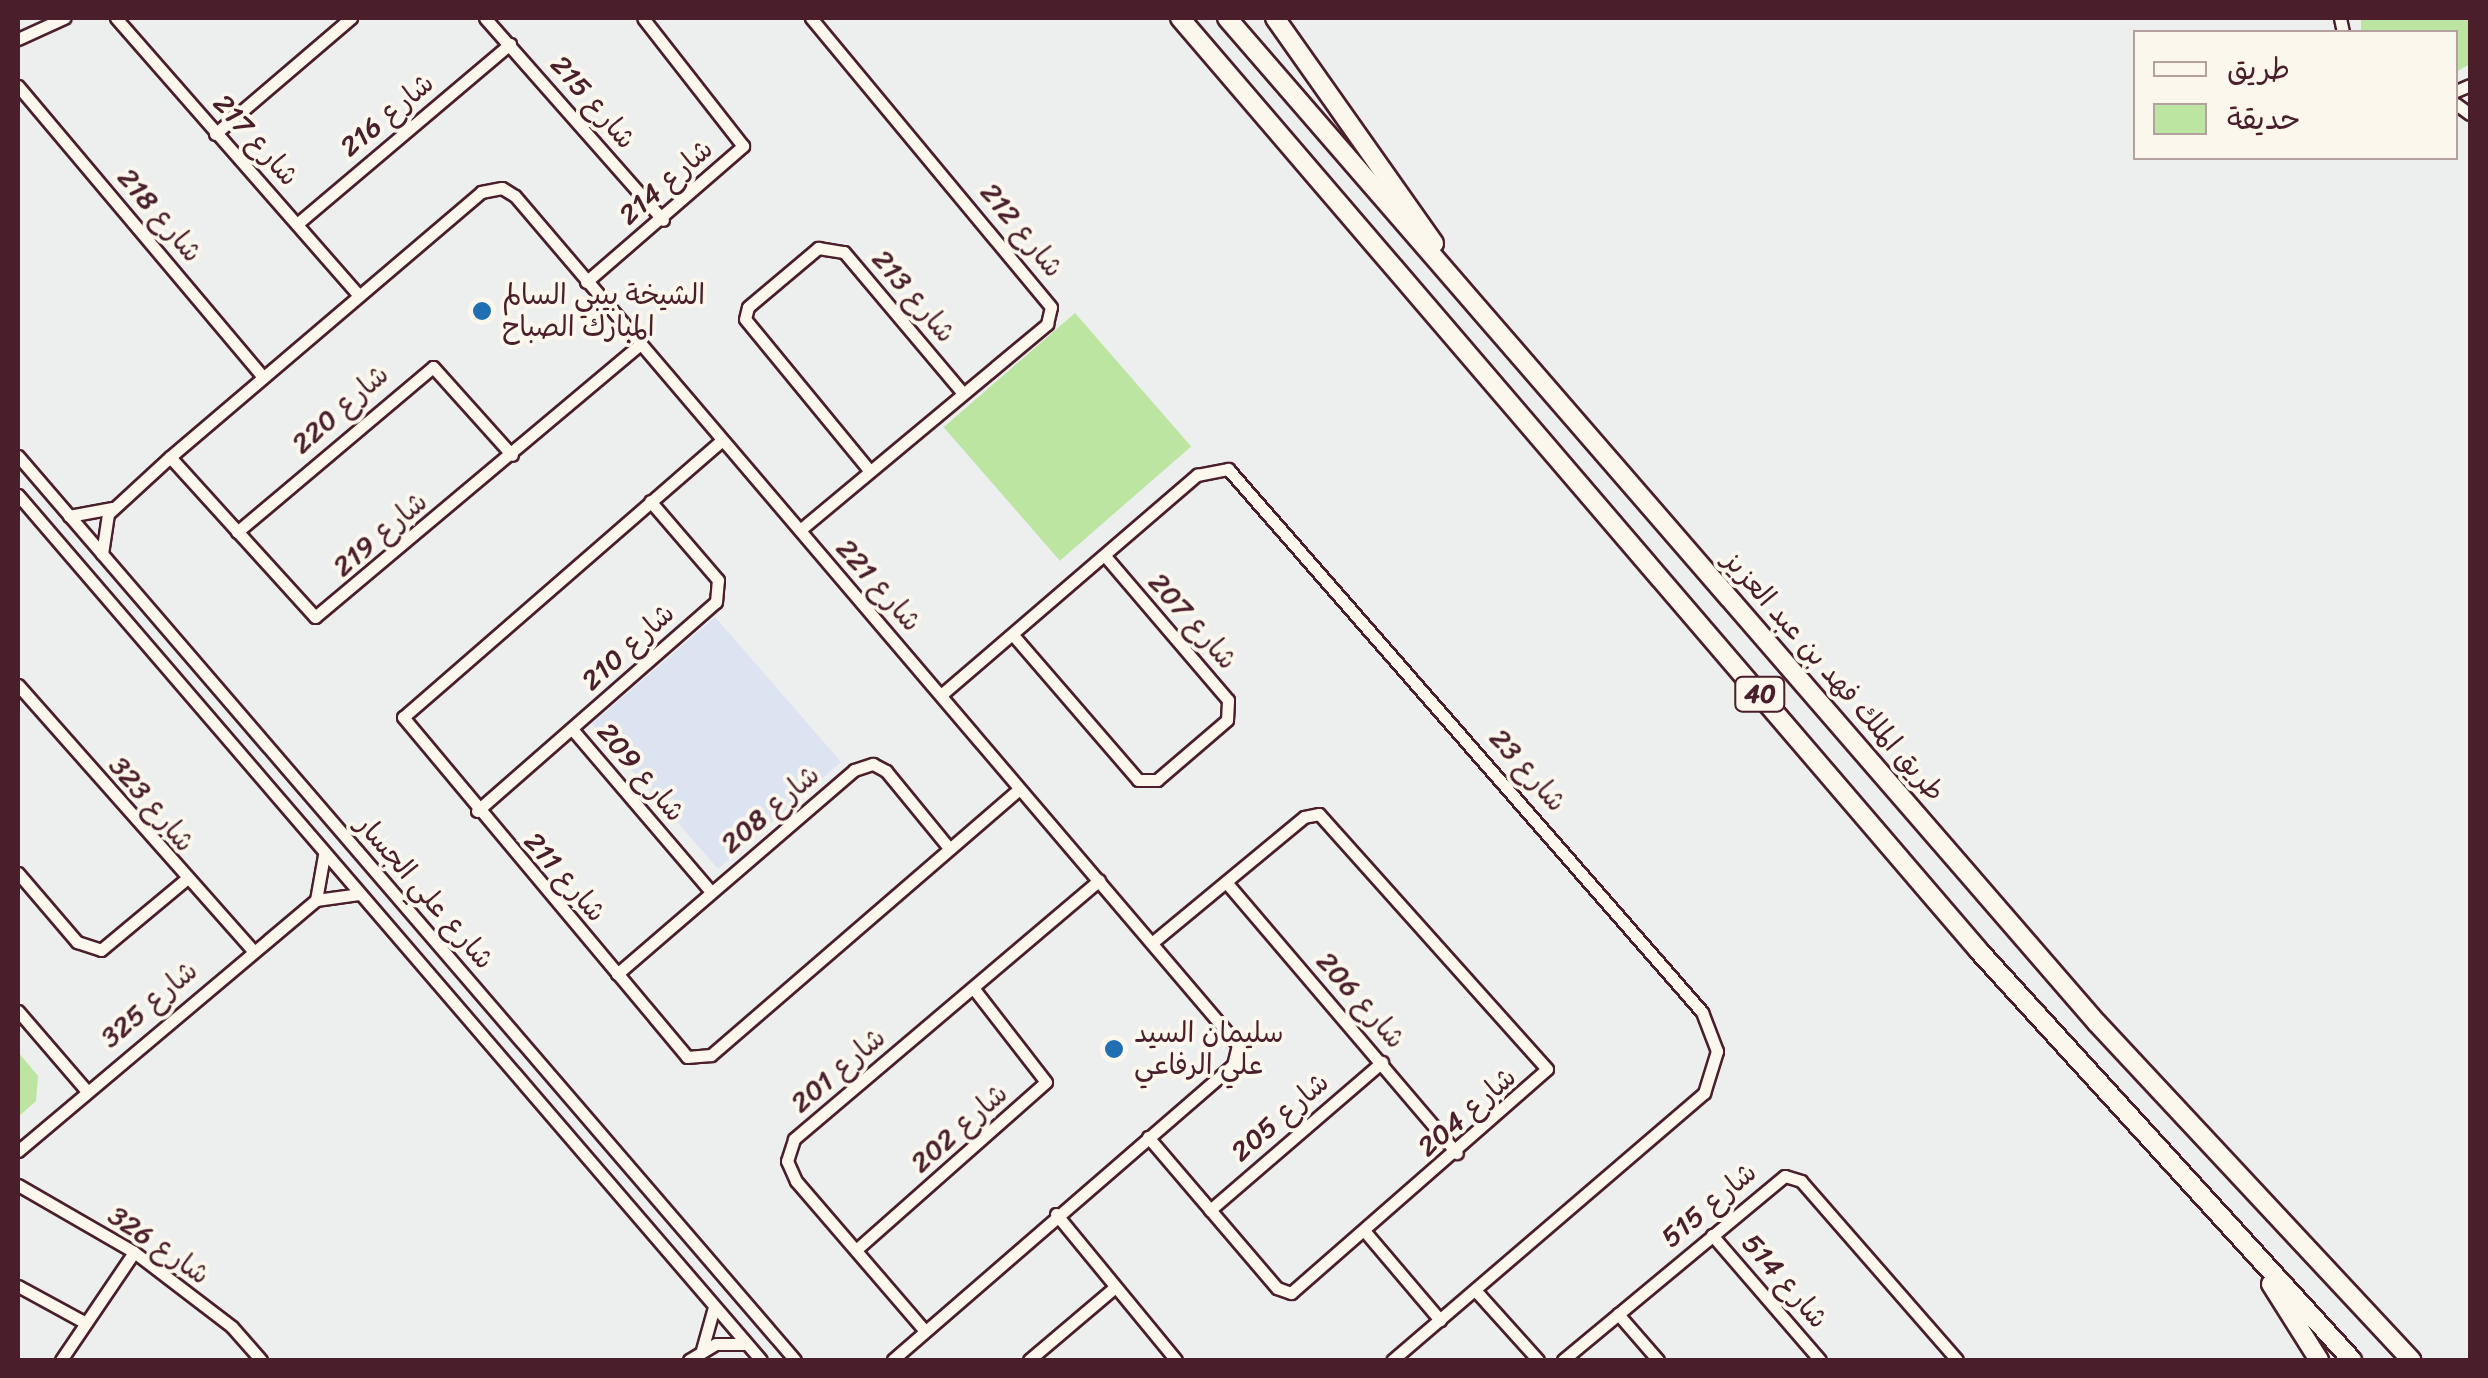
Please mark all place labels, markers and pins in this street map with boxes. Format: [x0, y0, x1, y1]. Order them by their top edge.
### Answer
place label: الشيخة بيبي السالم المبارك الصباح [502, 278, 705, 344]
marker: الشيخة بيبي السالم المبارك الصباح [471, 300, 493, 322]
place label: سليمان السيد علي الرفاعي [1134, 1016, 1284, 1082]
marker: سليمان السيد علي الرفاعي [1103, 1038, 1125, 1060]

